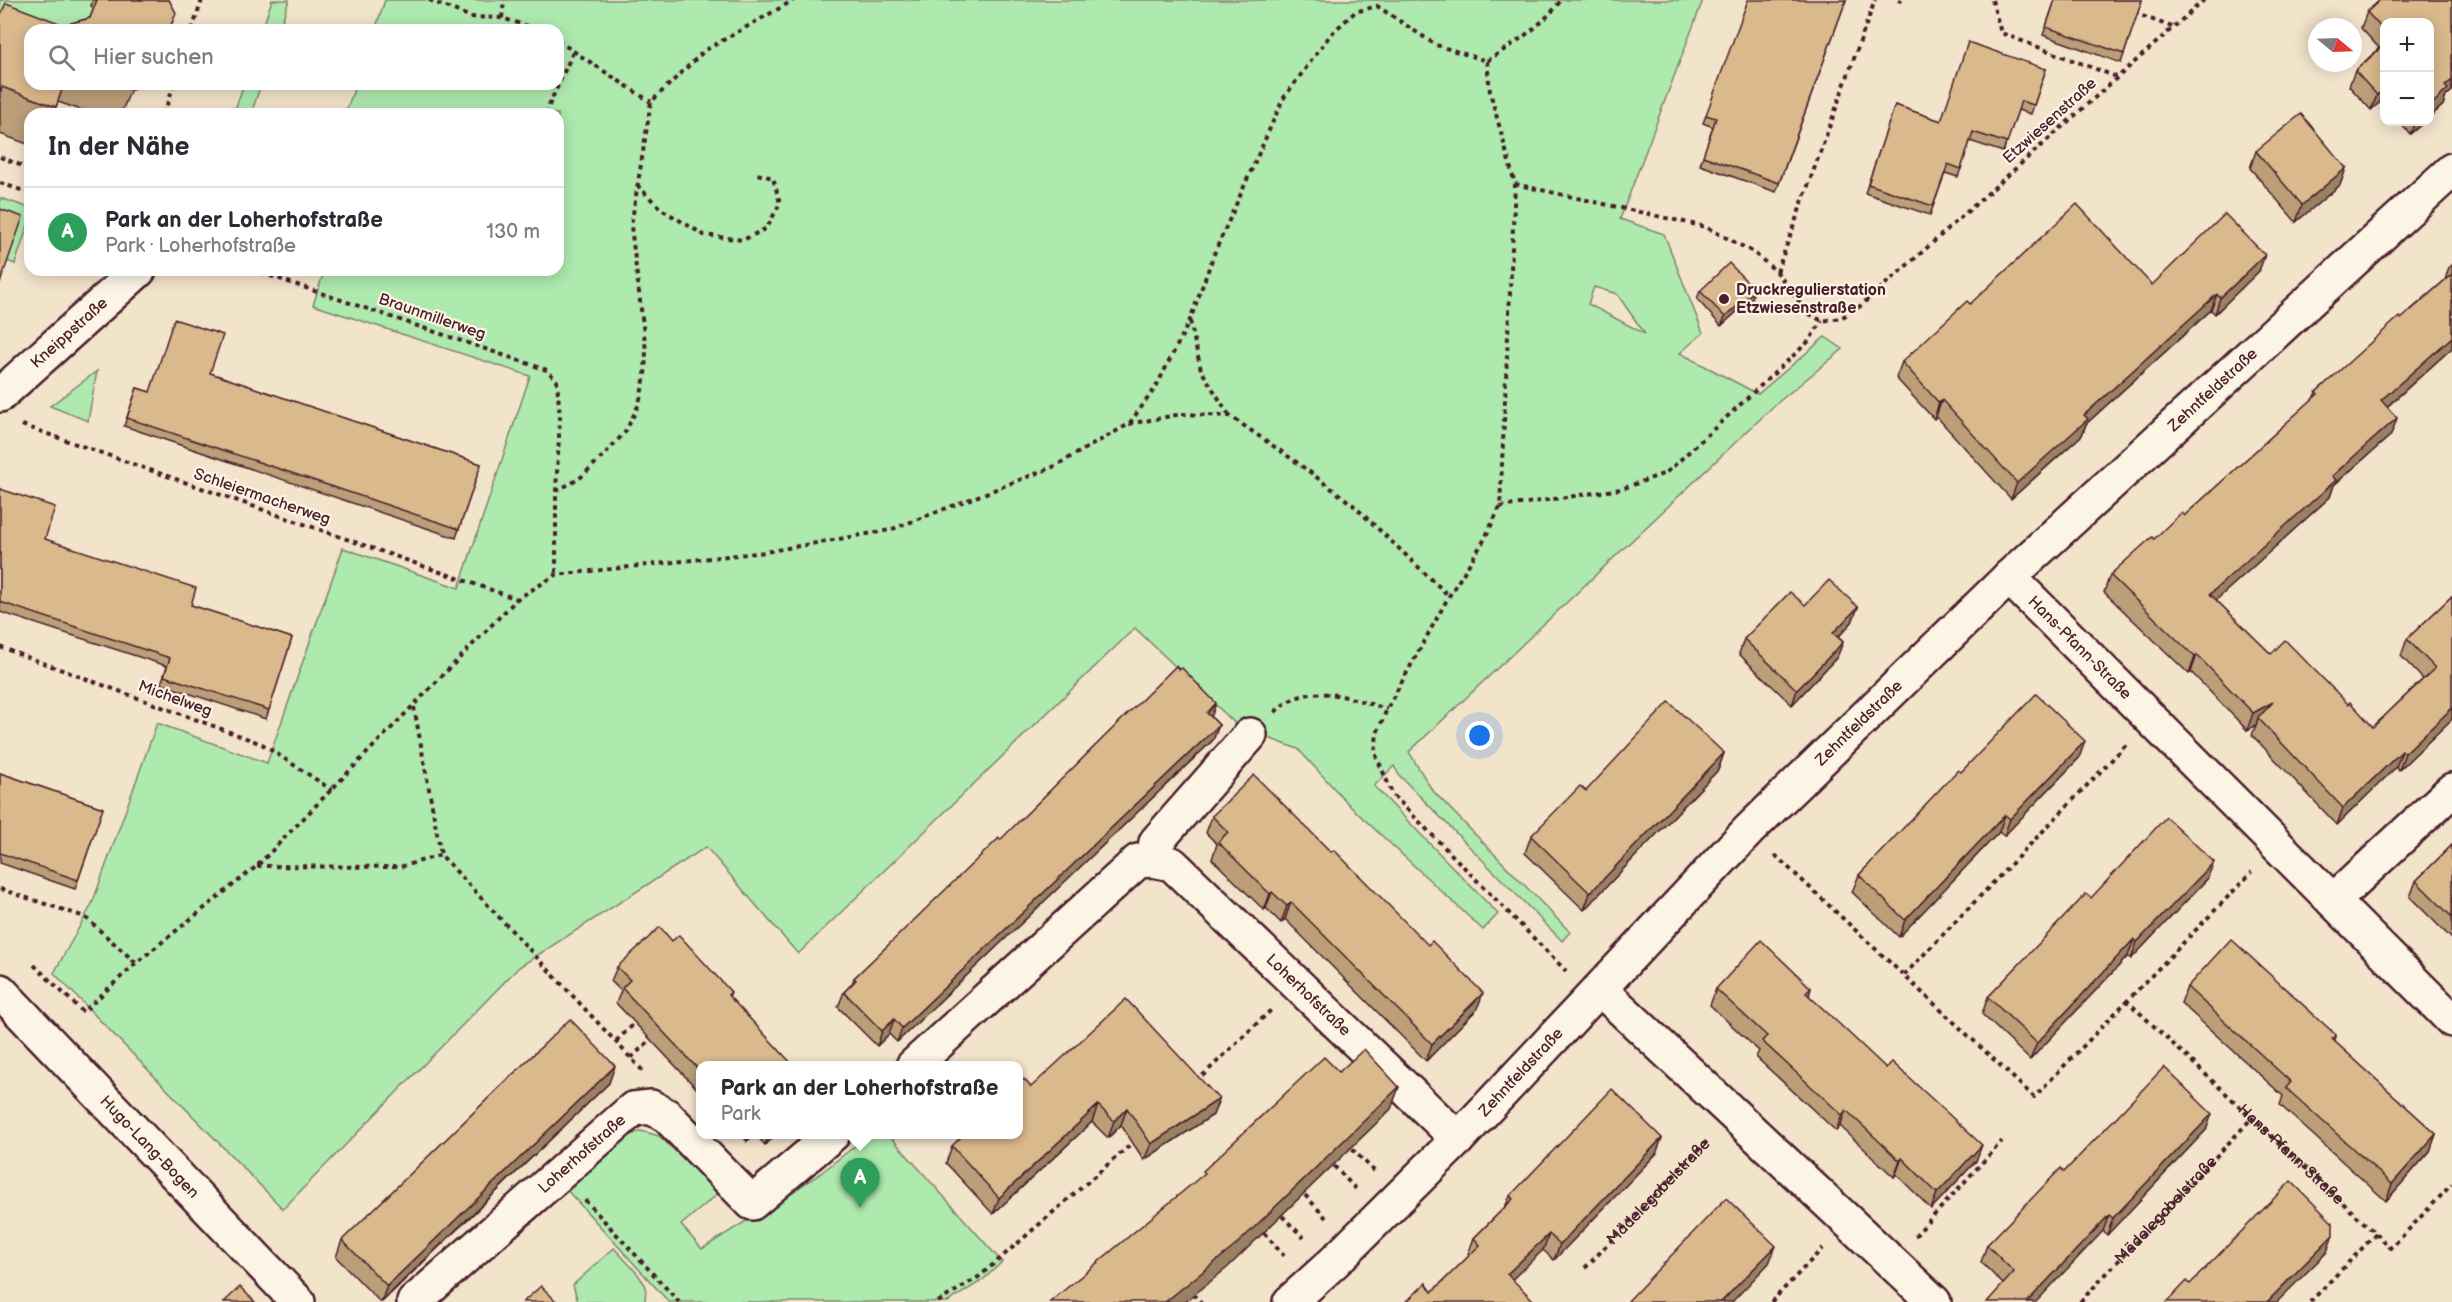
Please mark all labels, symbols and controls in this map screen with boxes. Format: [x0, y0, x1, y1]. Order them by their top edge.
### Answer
north arrow [2308, 18, 2362, 72]
map controls [2380, 18, 2434, 126]
button: + [2380, 18, 2434, 72]
search box [24, 24, 564, 90]
icon: search [45, 41, 78, 74]
text: Hier suchen [93, 44, 214, 71]
button: − [2380, 72, 2434, 126]
street label: Etzwiesenstraße [1999, 74, 2101, 168]
text: In der Nähe [48, 132, 190, 163]
text: Park an der Loherhofstraße [105, 207, 383, 234]
text: A [61, 220, 74, 244]
text: 130 m [486, 220, 540, 244]
text: Park · Loherhofstraße [105, 234, 296, 258]
place label: Druckregulierstation Etzwiesenstraße [1736, 281, 1886, 318]
street label: Braunmillerweg [376, 290, 488, 344]
marker: Druckregulierstation Etzwiesenstraße [1717, 292, 1731, 306]
street label: Kneippstraße [27, 293, 112, 372]
street label: Zehntfeldstraße [2163, 344, 2262, 436]
street label: Schleiermacherweg [191, 465, 333, 529]
street label: Hans-Pfann-Straße [2024, 592, 2136, 704]
street label: Zehntfeldstraße [1811, 676, 1907, 770]
street label: Michelweg [135, 677, 215, 721]
your location [1465, 721, 1494, 750]
street label: Loherhofstraße [1262, 950, 1355, 1040]
street label: Zehntfeldstraße [1474, 1024, 1567, 1121]
popup [696, 1061, 1023, 1139]
text: Park an der Loherhofstraße [721, 1075, 998, 1102]
street label: Hugo-Lang-Bogen [96, 1092, 203, 1202]
street label: Hans-Pfann-Straße [2234, 1100, 2348, 1209]
text: Park [721, 1102, 761, 1126]
street label: Loherhofstraße [534, 1110, 630, 1197]
street label: Mädelegabelstraße [1603, 1134, 1714, 1249]
street label: Mädelegabelstraße [2111, 1152, 2221, 1268]
pin: A [840, 1158, 880, 1208]

